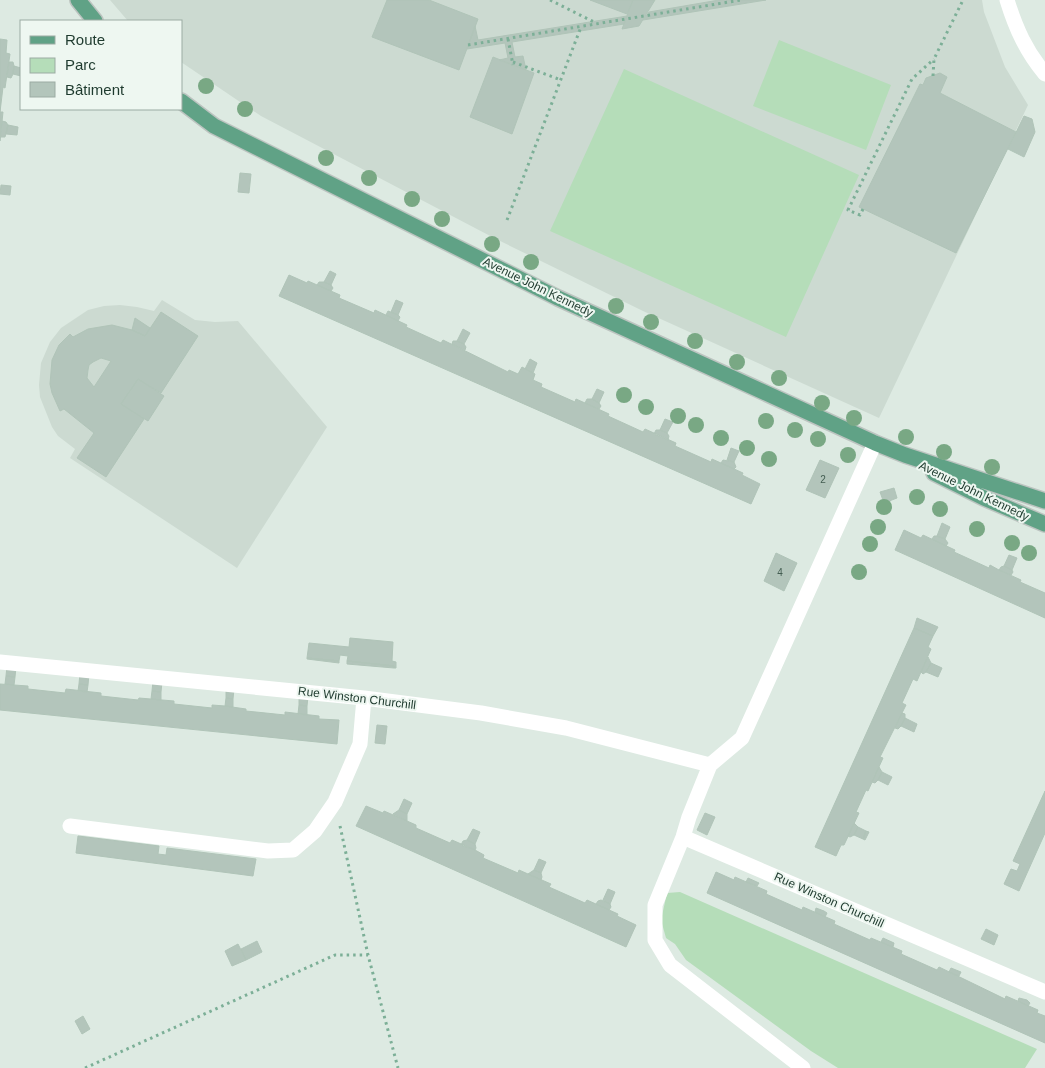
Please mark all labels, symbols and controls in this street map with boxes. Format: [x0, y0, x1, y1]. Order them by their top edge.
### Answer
legend [20, 20, 182, 110]
text: Route [65, 31, 105, 48]
text: Parc [65, 56, 96, 73]
text: Bâtiment [65, 81, 125, 98]
street label: Avenue John Kennedy [481, 254, 595, 320]
street label: Avenue John Kennedy [917, 458, 1031, 524]
house number: 2 [820, 474, 826, 485]
house number: 4 [777, 567, 783, 578]
street label: Rue Winston Churchill [297, 684, 417, 712]
street label: Rue Winston Churchill [772, 869, 886, 931]

